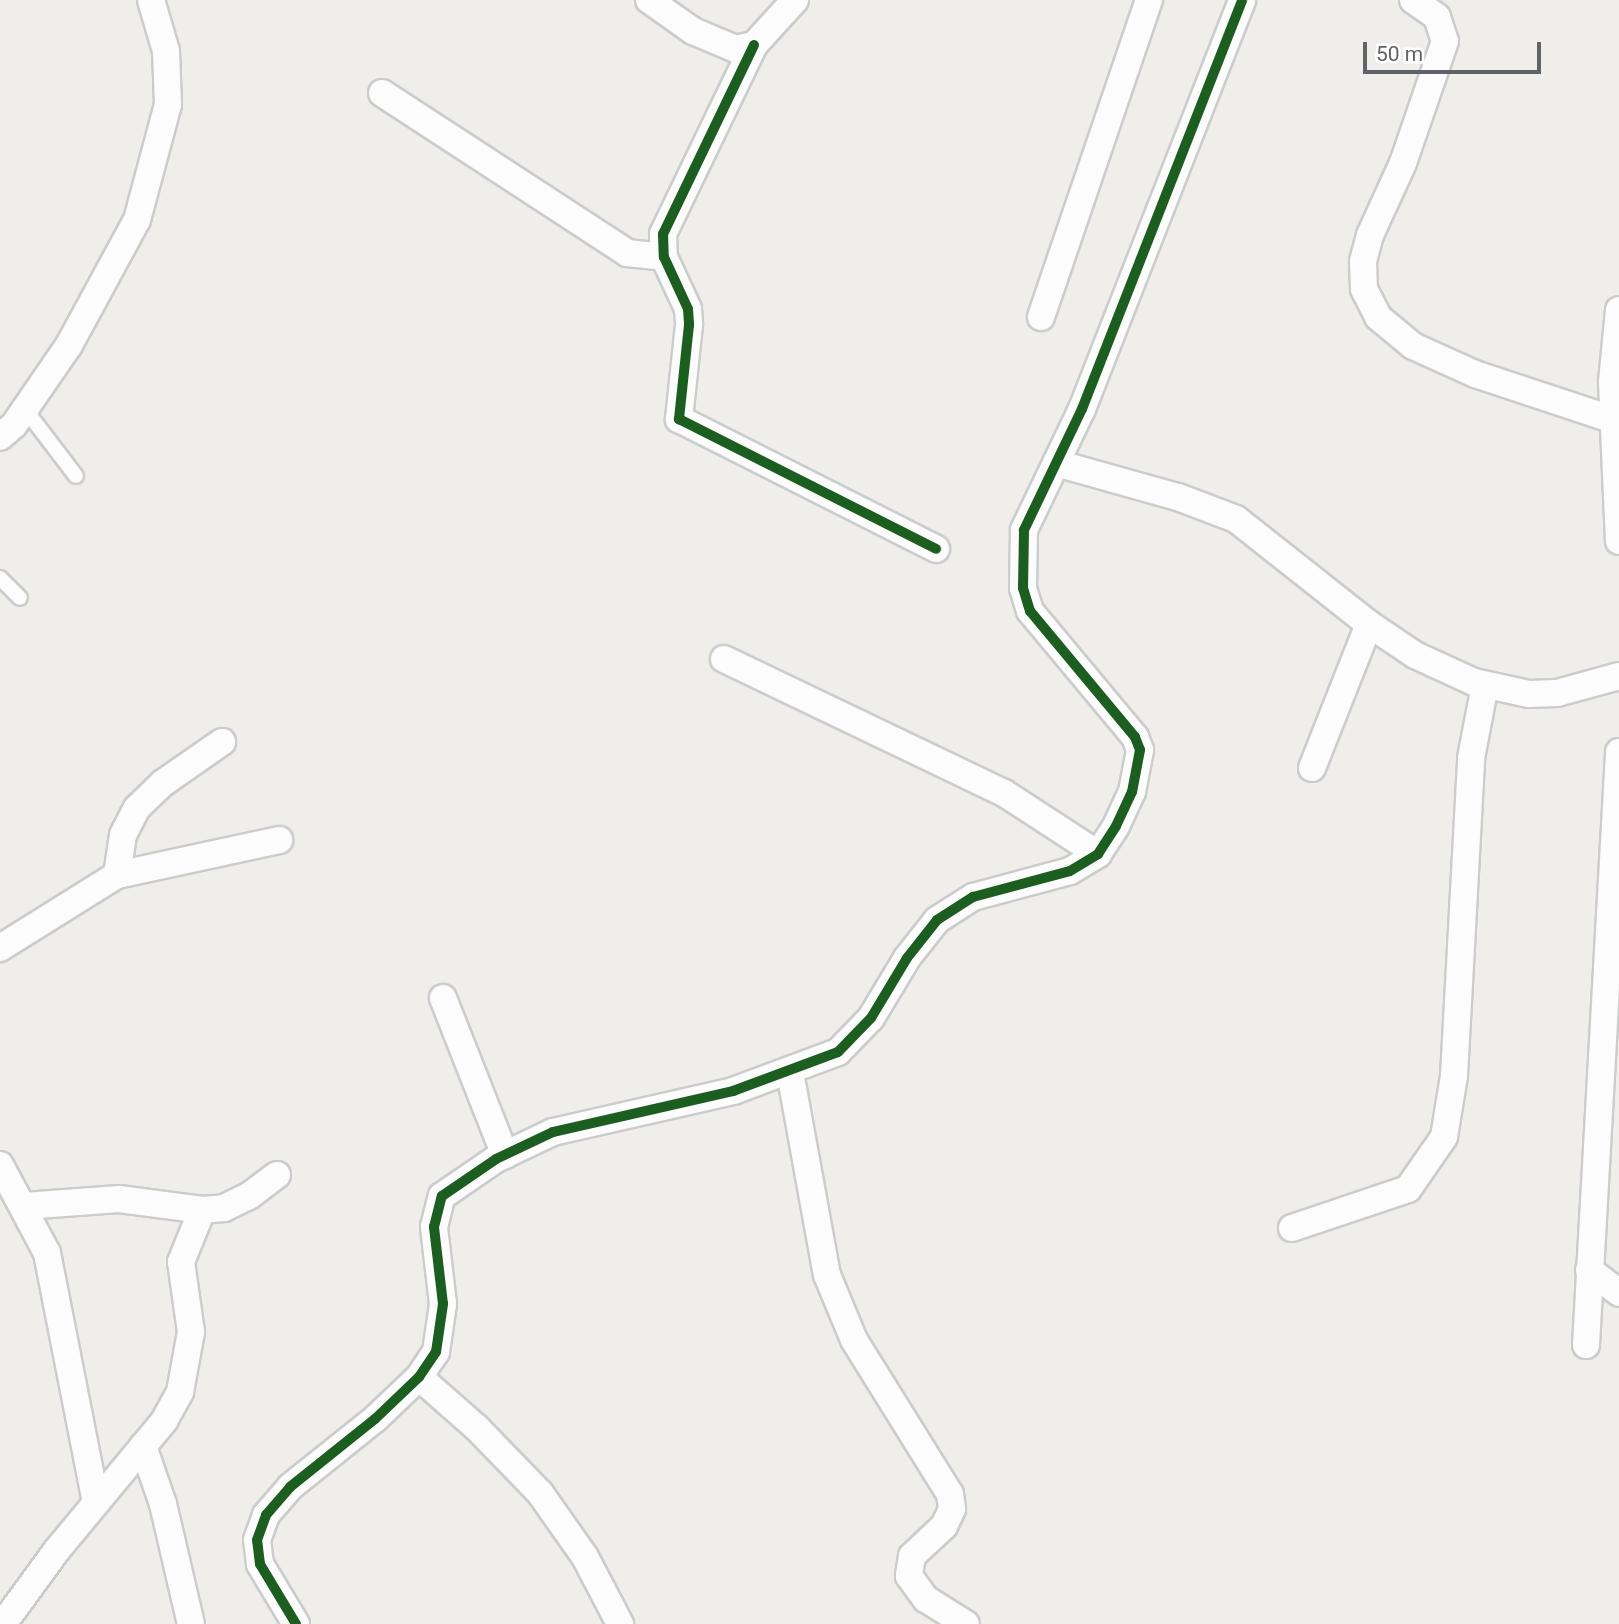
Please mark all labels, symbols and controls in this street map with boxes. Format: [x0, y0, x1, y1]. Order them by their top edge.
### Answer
scale bar [1367, 28, 1546, 72]
text: 50 m [1376, 42, 1423, 66]

